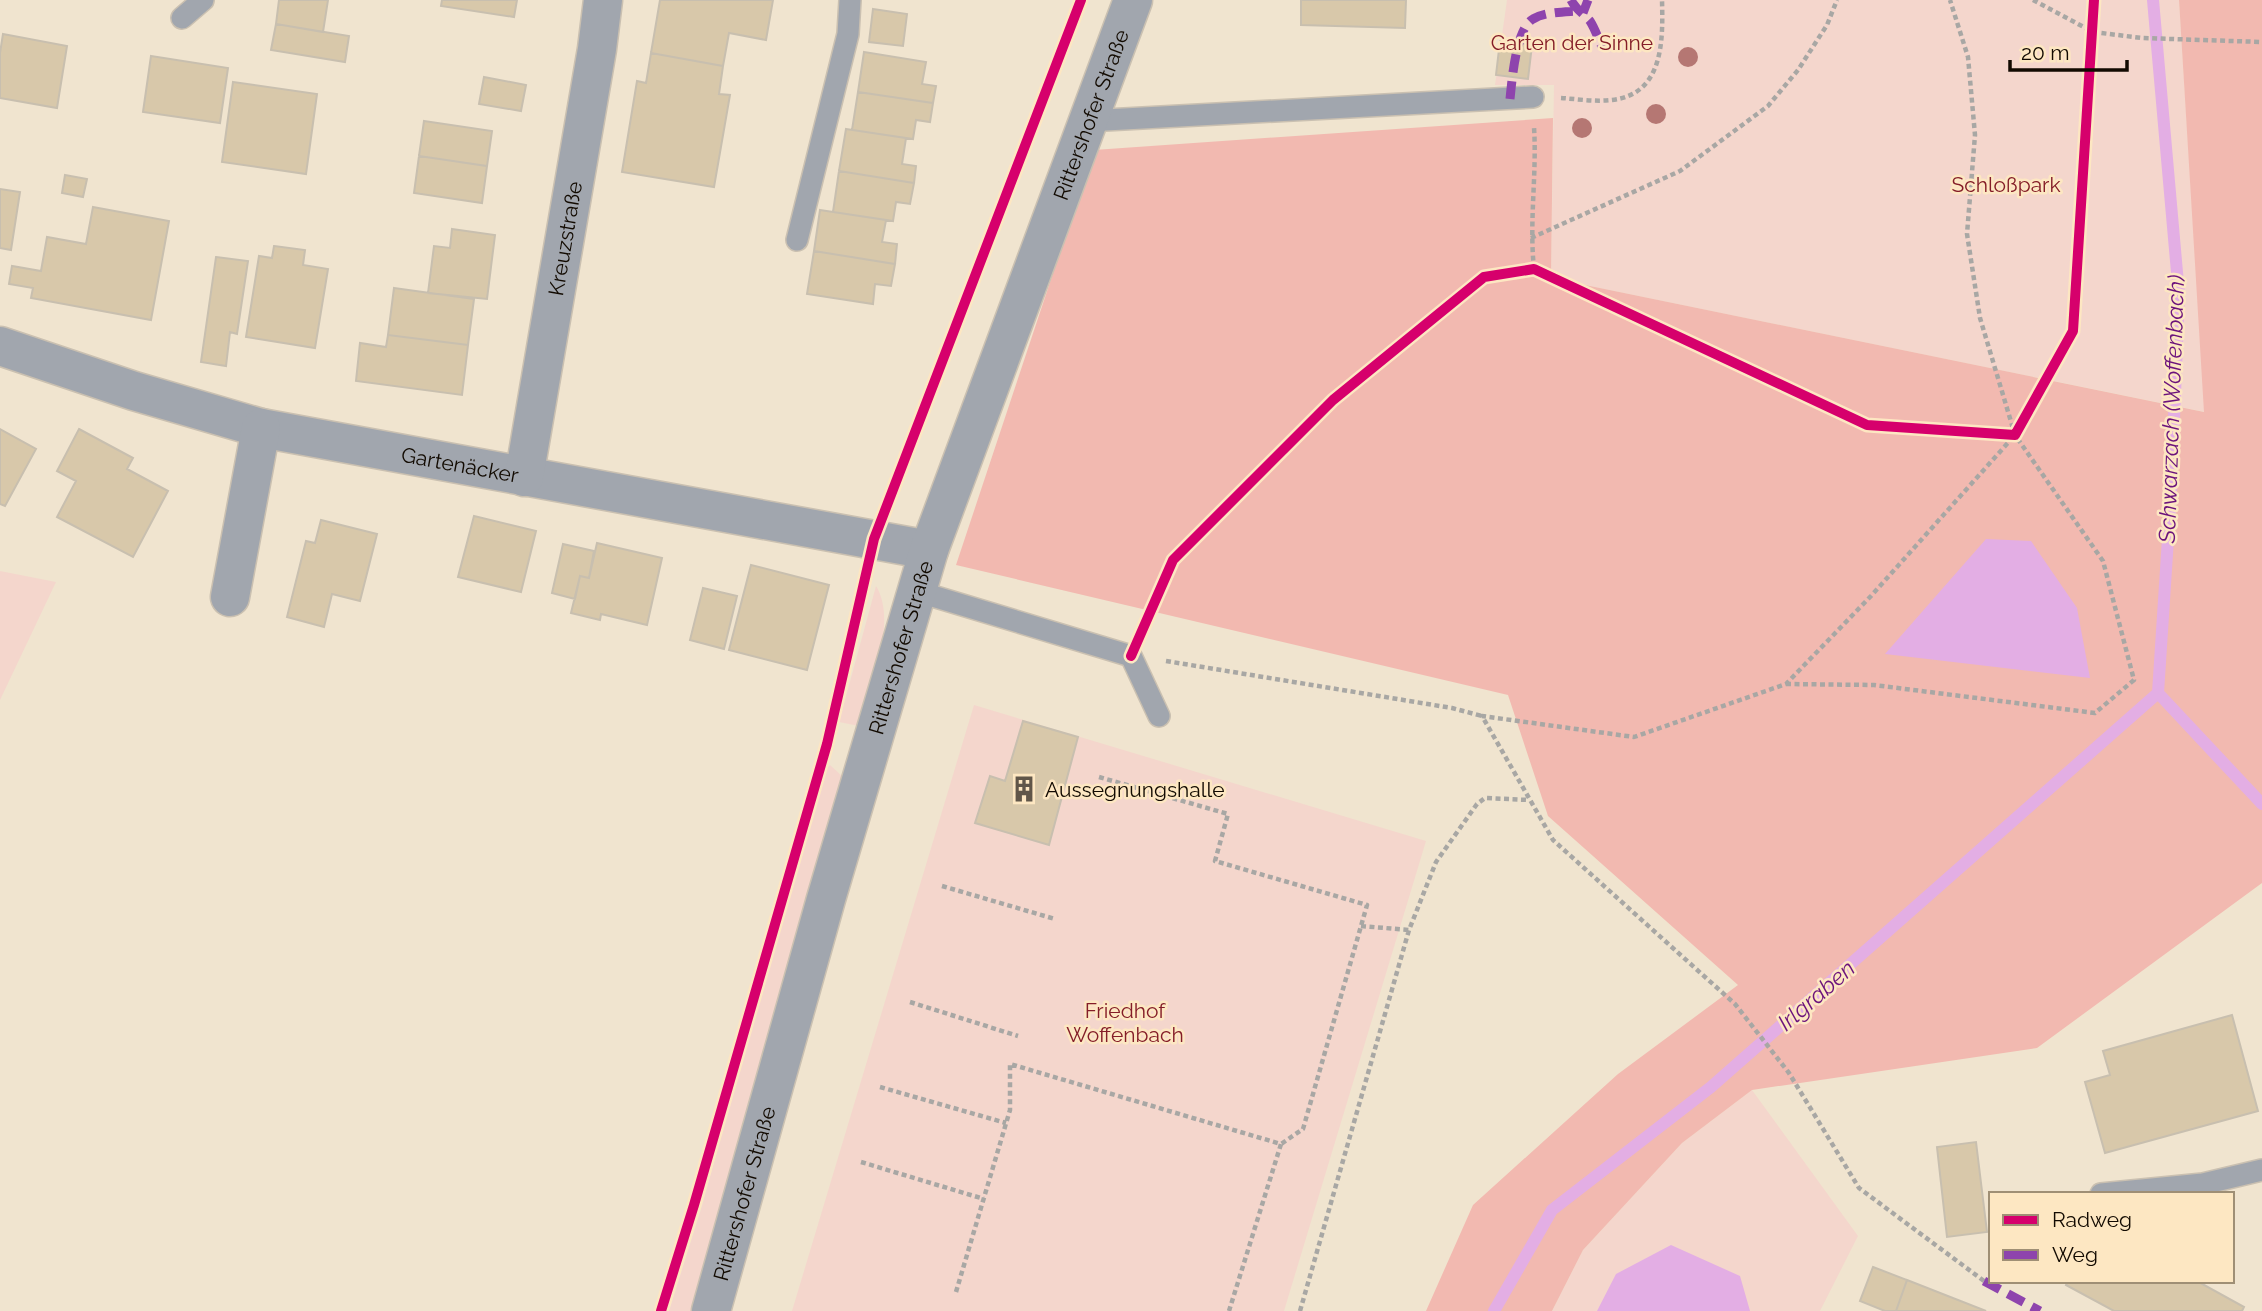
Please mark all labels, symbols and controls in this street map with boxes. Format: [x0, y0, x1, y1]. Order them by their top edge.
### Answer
street label: Rittershofer Straße [1047, 26, 1134, 203]
scale bar [2010, 28, 2127, 72]
park label: Garten der Sinne [1491, 30, 1653, 55]
text: 20 m [2021, 40, 2069, 65]
park label: Schloßpark [1951, 172, 2061, 197]
street label: Kreuzstraße [543, 179, 587, 298]
water label: Schwarzach (Woffenbach) [2153, 274, 2189, 545]
street label: Gartenäcker [400, 441, 521, 487]
street label: Rittershofer Straße [863, 558, 938, 737]
building icon: Aussegnungshalle [1009, 774, 1039, 804]
place label: Aussegnungshalle [1045, 777, 1225, 802]
water label: Irlgraben [1772, 954, 1860, 1036]
park label: Friedhof Woffenbach [1066, 998, 1184, 1047]
street label: Rittershofer Straße [708, 1103, 780, 1284]
legend [1989, 1192, 2234, 1283]
text: Radweg [2052, 1207, 2132, 1232]
text: Weg [2052, 1242, 2098, 1267]

